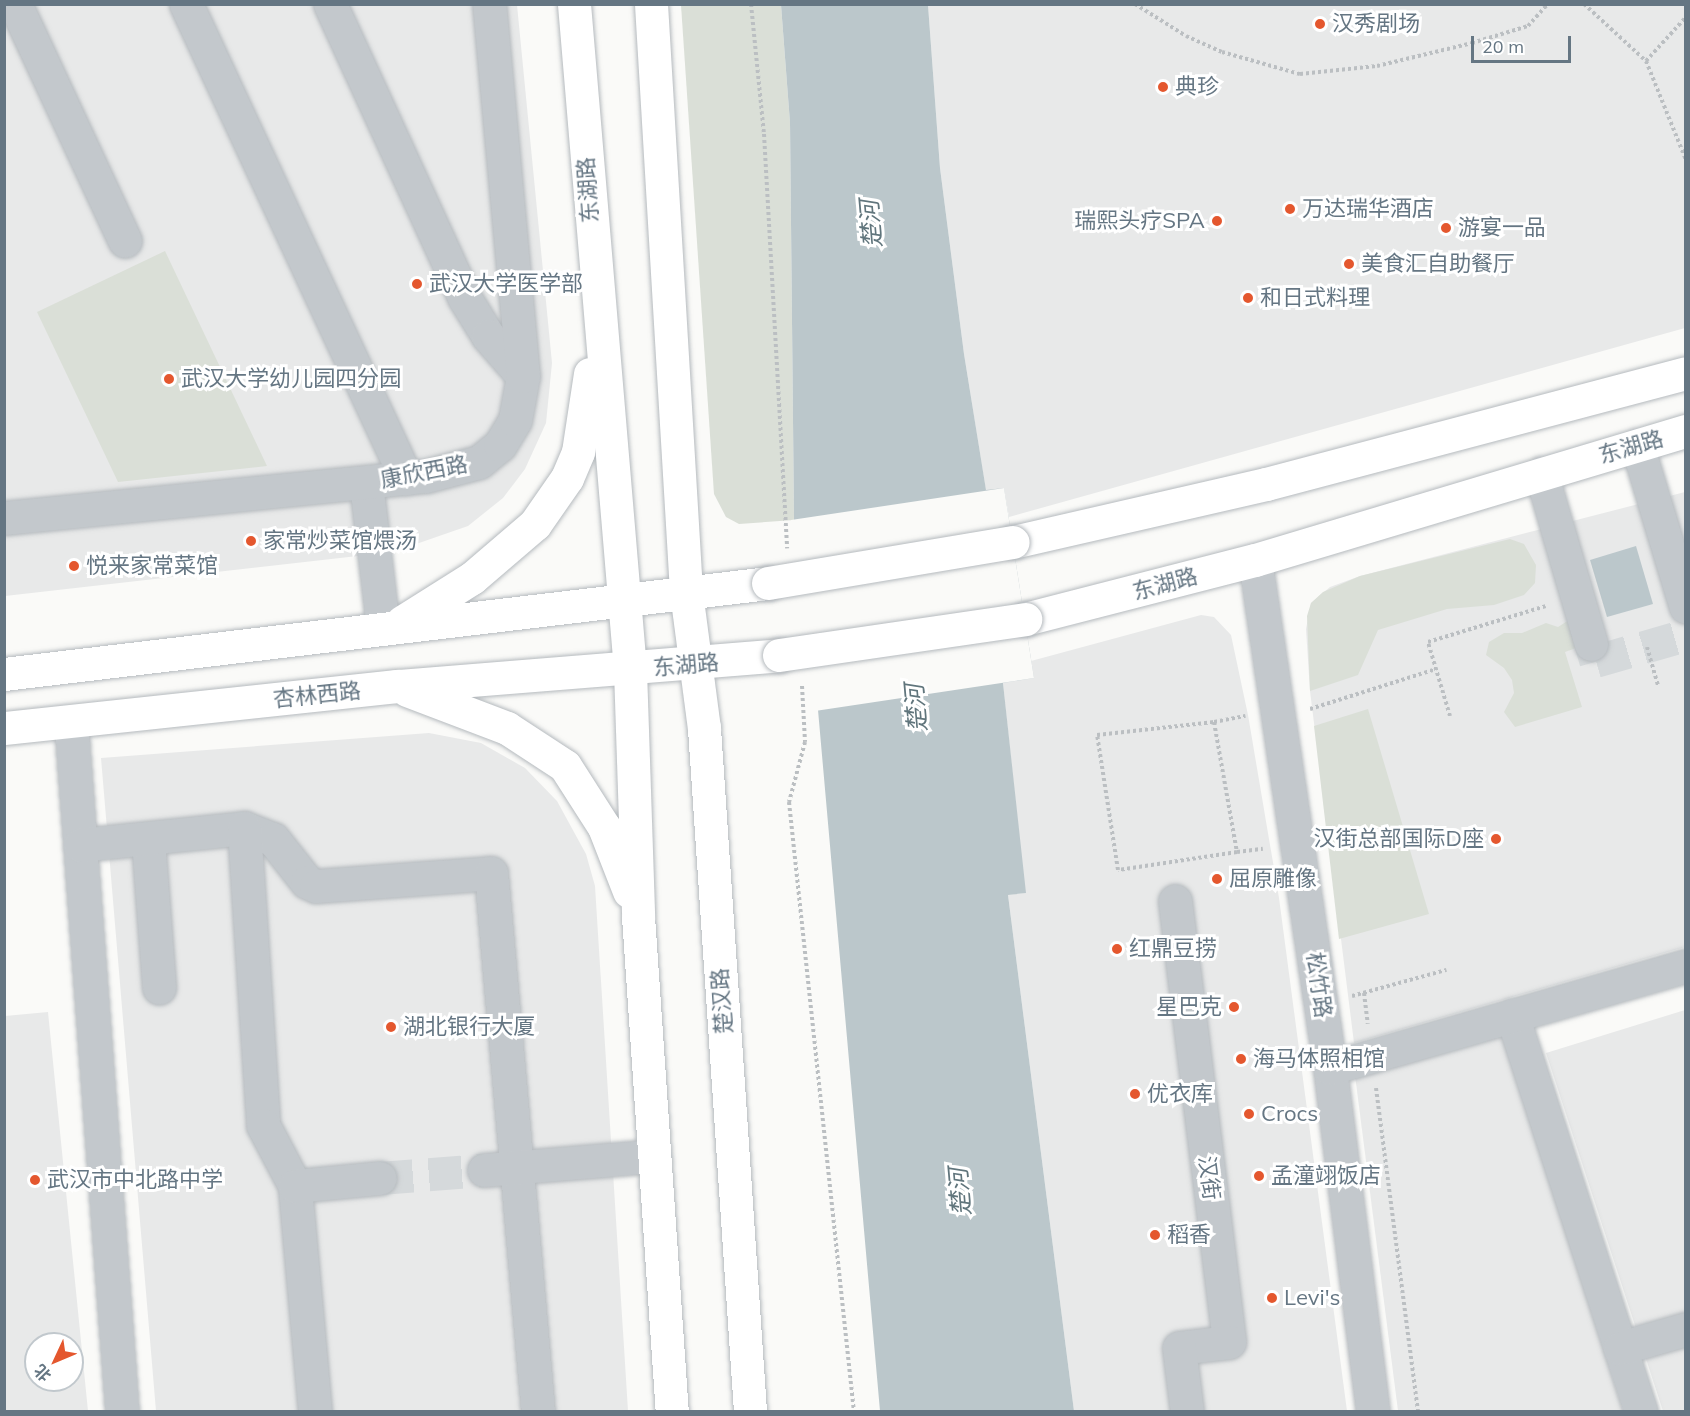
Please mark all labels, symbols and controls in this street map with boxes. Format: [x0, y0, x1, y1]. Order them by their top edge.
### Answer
place label: 汉秀剧场 [1332, 11, 1420, 37]
marker: 汉秀剧场 [1313, 17, 1327, 31]
scale bar [1474, 24, 1574, 62]
text: 20 m [1482, 35, 1524, 58]
place label: 典珍 [1175, 74, 1219, 100]
marker: 典珍 [1156, 80, 1170, 94]
street label: 东湖路 [573, 156, 603, 224]
place label: 万达瑞华酒店 [1302, 196, 1434, 222]
water label: 楚河 [855, 199, 887, 249]
marker: 万达瑞华酒店 [1283, 202, 1297, 216]
place label: 瑞熙头疗SPA [1074, 208, 1205, 234]
marker: 瑞熙头疗SPA [1210, 214, 1224, 228]
place label: 游宴一品 [1458, 215, 1546, 241]
marker: 游宴一品 [1439, 221, 1453, 235]
place label: 美食汇自助餐厅 [1361, 251, 1515, 277]
marker: 美食汇自助餐厅 [1342, 257, 1356, 271]
place label: 武汉大学医学部 [429, 271, 583, 297]
marker: 武汉大学医学部 [410, 277, 424, 291]
place label: 和日式料理 [1260, 285, 1370, 311]
marker: 和日式料理 [1241, 291, 1255, 305]
place label: 武汉大学幼儿园四分园 [181, 366, 401, 392]
marker: 武汉大学幼儿园四分园 [162, 372, 176, 386]
street label: 东湖路 [1596, 425, 1666, 469]
street label: 康欣西路 [378, 451, 470, 493]
place label: 家常炒菜馆煨汤 [263, 528, 417, 554]
marker: 家常炒菜馆煨汤 [244, 534, 258, 548]
place label: 悦来家常菜馆 [86, 553, 218, 579]
marker: 悦来家常菜馆 [67, 559, 81, 573]
street label: 东湖路 [1130, 563, 1200, 605]
street label: 东湖路 [652, 649, 720, 681]
street label: 杏林西路 [272, 677, 362, 713]
water label: 楚河 [900, 683, 932, 733]
place label: 汉街总部国际D座 [1314, 826, 1484, 852]
marker: 汉街总部国际D座 [1489, 832, 1503, 846]
place label: 屈原雕像 [1229, 866, 1317, 892]
marker: 屈原雕像 [1210, 872, 1224, 886]
place label: 红鼎豆捞 [1129, 936, 1217, 962]
marker: 红鼎豆捞 [1110, 942, 1124, 956]
street label: 松竹路 [1301, 950, 1337, 1020]
street label: 楚汉路 [707, 967, 737, 1035]
place label: 星巴克 [1156, 994, 1222, 1020]
marker: 星巴克 [1227, 1000, 1241, 1014]
place label: 湖北银行大厦 [403, 1014, 535, 1040]
marker: 湖北银行大厦 [384, 1020, 398, 1034]
place label: 海马体照相馆 [1253, 1046, 1385, 1072]
marker: 海马体照相馆 [1234, 1052, 1248, 1066]
place label: 优衣库 [1147, 1081, 1213, 1107]
marker: 优衣库 [1128, 1087, 1142, 1101]
place label: Crocs [1261, 1101, 1318, 1127]
marker: Crocs [1242, 1107, 1256, 1121]
street label: 汉街 [1193, 1155, 1225, 1201]
place label: 孟潼翊饭店 [1271, 1163, 1381, 1189]
place label: 武汉市中北路中学 [47, 1167, 223, 1193]
water label: 楚河 [944, 1167, 976, 1217]
marker: 孟潼翊饭店 [1252, 1169, 1266, 1183]
marker: 武汉市中北路中学 [28, 1173, 42, 1187]
place label: 稻香 [1167, 1222, 1211, 1248]
marker: 稻香 [1148, 1228, 1162, 1242]
place label: Levi's [1284, 1285, 1340, 1311]
marker: Levi's [1265, 1291, 1279, 1305]
north arrow [24, 1332, 84, 1392]
text: 北 [30, 1360, 55, 1386]

